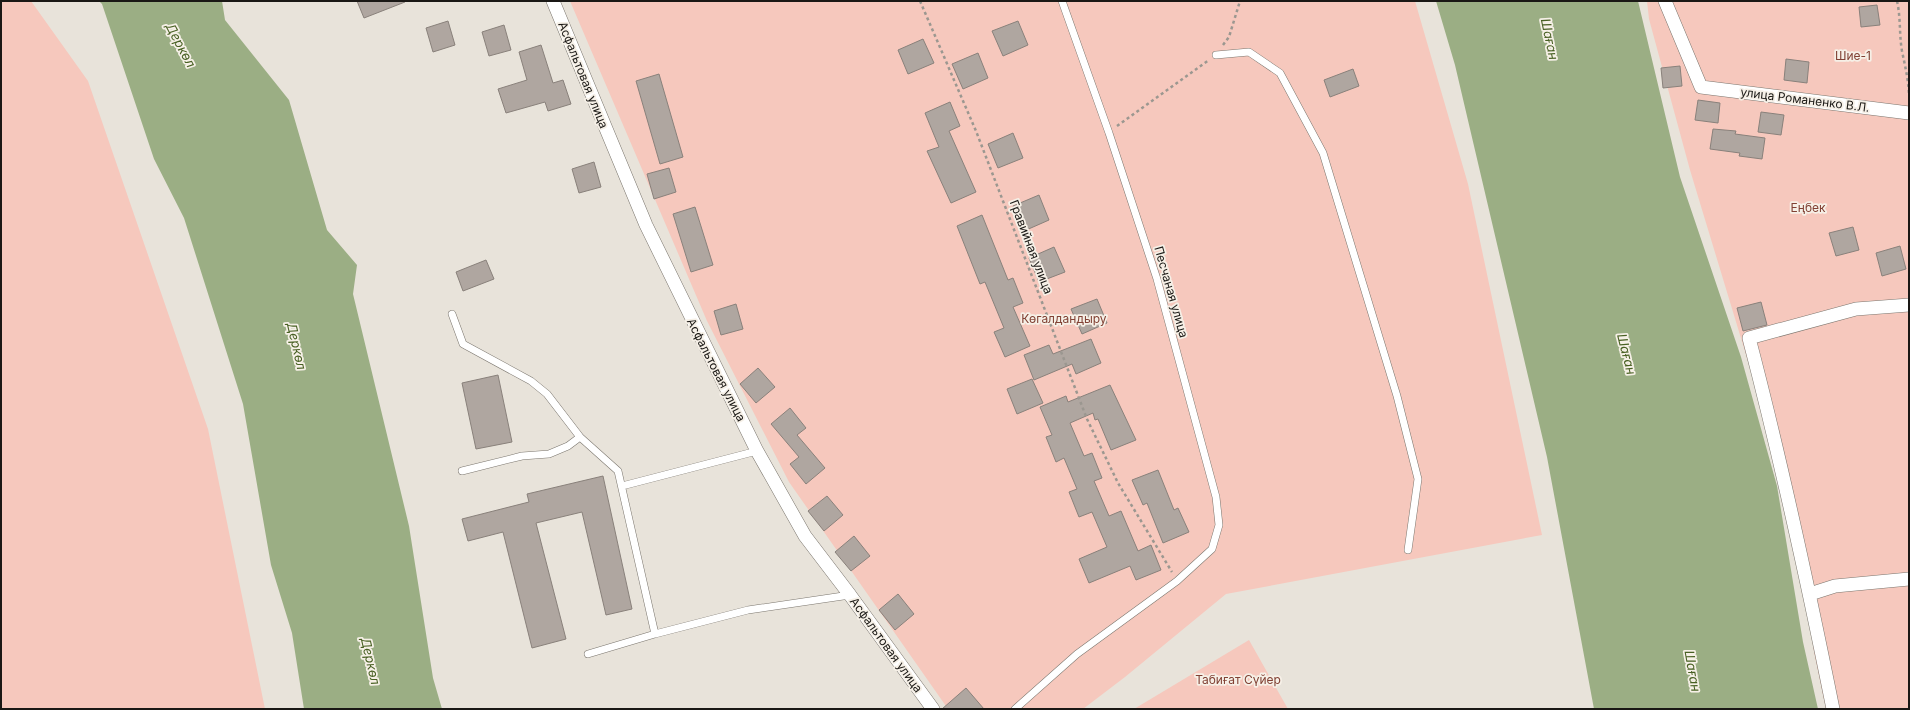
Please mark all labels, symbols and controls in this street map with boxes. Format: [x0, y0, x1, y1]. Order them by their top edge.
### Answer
water label: Шаған [1538, 17, 1562, 61]
water label: Деркөл [162, 19, 200, 70]
street label: Асфальтовая улица [555, 19, 612, 130]
park label: Шие-1 [1835, 48, 1871, 63]
street label: улица Романенко В.Л. [1740, 84, 1870, 115]
street label: Гравийная улица [1007, 198, 1056, 296]
park label: Еңбек [1790, 200, 1826, 215]
street label: Песчаная улица [1151, 244, 1192, 339]
park label: Көгалдандыру [1021, 311, 1107, 326]
street label: Асфальтовая улица [684, 316, 749, 424]
water label: Деркөл [284, 320, 310, 372]
water label: Шаған [1614, 332, 1640, 377]
street label: Асфальтовая улица [847, 594, 926, 695]
water label: Деркөл [358, 635, 384, 687]
water label: Шаған [1681, 649, 1705, 693]
park label: Табиғат Сүйер [1195, 672, 1281, 687]

